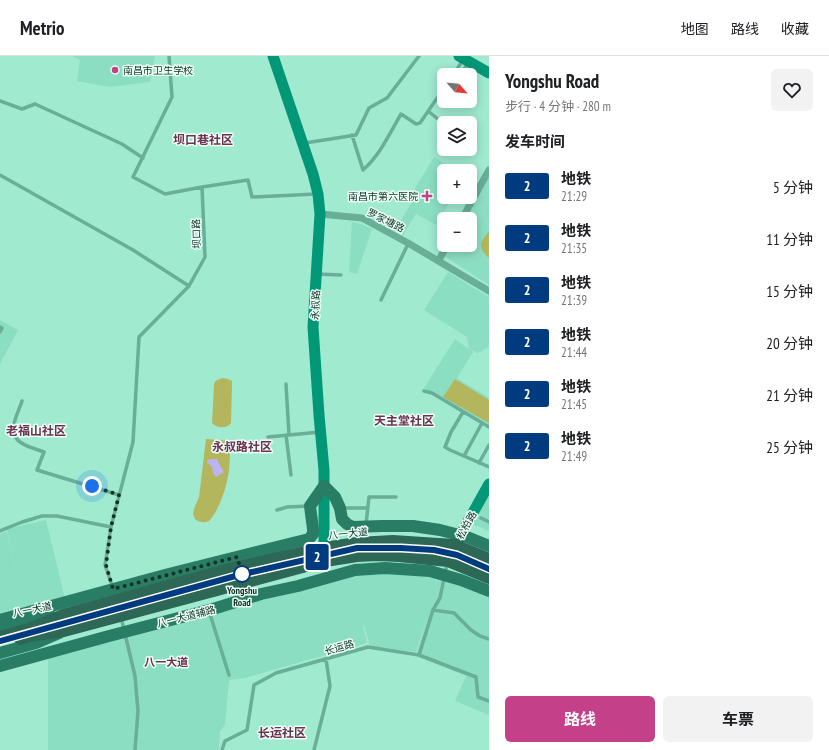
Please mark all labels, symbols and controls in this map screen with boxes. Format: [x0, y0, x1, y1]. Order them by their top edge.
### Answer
text: Metrio [20, 16, 65, 40]
text: 地图 [681, 20, 709, 38]
text: 路线 [731, 20, 759, 38]
text: 收藏 [781, 20, 809, 38]
place label: 南昌市卫生学校 [123, 64, 193, 77]
marker: 南昌市卫生学校 [110, 65, 120, 75]
north arrow [437, 68, 477, 108]
map controls [437, 68, 477, 252]
text: Yongshu Road [505, 69, 599, 93]
button: heart [771, 69, 813, 111]
text: 步行 · 4 分钟 · 280 m [505, 98, 611, 115]
button: layers [437, 116, 477, 156]
district label: 坝口巷社区 [173, 132, 233, 147]
text: 发车时间 [505, 132, 565, 151]
button: + [437, 164, 477, 204]
text: 地铁 [561, 169, 591, 188]
text: 2 [524, 177, 530, 195]
text: 5 分钟 [773, 178, 813, 197]
text: 21:29 [561, 188, 587, 205]
place label: 南昌市第六医院 [348, 190, 418, 203]
marker: 南昌市第六医院 [421, 190, 433, 202]
street label: 罗家塘路 [365, 206, 407, 235]
button: − [437, 212, 477, 252]
street label: 坝口路 [189, 219, 204, 249]
text: 地铁 [561, 221, 591, 240]
text: 2 [524, 229, 530, 247]
text: 11 分钟 [766, 230, 813, 249]
text: 21:35 [561, 240, 587, 257]
text: 地铁 [561, 273, 591, 292]
text: 2 [524, 281, 530, 299]
text: 15 分钟 [766, 282, 813, 301]
street label: 永叔路 [308, 290, 323, 320]
text: 21:39 [561, 292, 587, 309]
text: 地铁 [561, 325, 591, 344]
text: 2 [524, 333, 530, 351]
text: 20 分钟 [766, 334, 813, 353]
text: 21:44 [561, 344, 587, 361]
text: 地铁 [561, 377, 591, 396]
text: 2 [524, 385, 530, 403]
text: 21 分钟 [766, 386, 813, 405]
text: 21:45 [561, 396, 587, 413]
district label: 天主堂社区 [374, 413, 434, 428]
district label: 老福山社区 [6, 423, 66, 438]
text: 地铁 [561, 429, 591, 448]
text: 2 [524, 437, 530, 455]
text: 25 分钟 [766, 438, 813, 457]
district label: 永叔路社区 [212, 439, 272, 454]
text: 21:49 [561, 448, 587, 465]
your location [82, 476, 102, 496]
street label: 松柏路 [453, 509, 479, 542]
street label: 八一大道 [327, 525, 369, 542]
line badge: 2 [304, 544, 330, 570]
text: 2 [314, 548, 320, 566]
marker: Yongshu Road [233, 565, 251, 583]
place label: Yongshu Road [226, 584, 257, 609]
street label: 八一大道 [11, 599, 53, 620]
street label: 八一大道辅路 [155, 603, 217, 630]
street label: 长运路 [323, 637, 355, 658]
district label: 八一大道 [144, 655, 188, 669]
button: 路线 [505, 696, 655, 742]
button: 车票 [663, 696, 813, 742]
district label: 长运社区 [258, 725, 306, 740]

